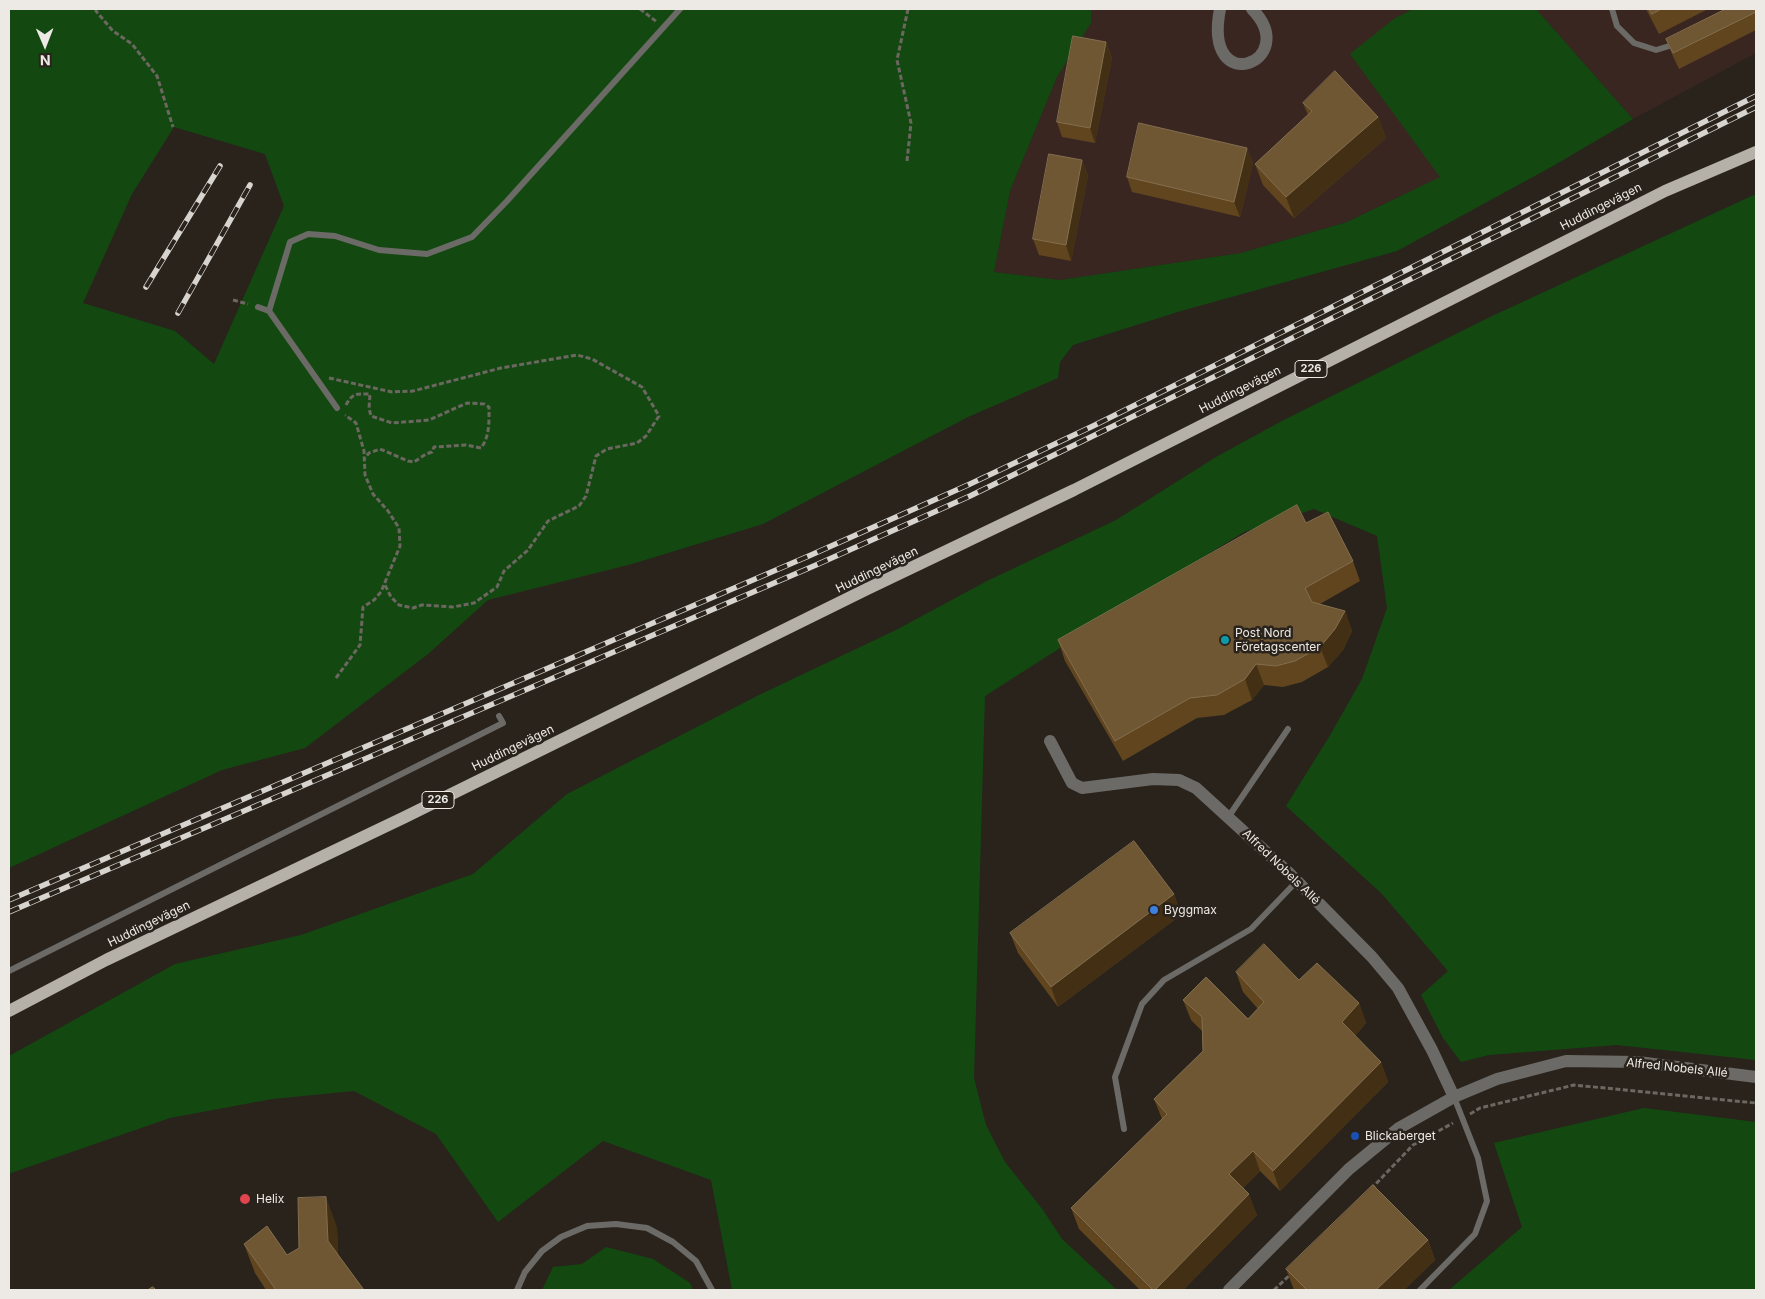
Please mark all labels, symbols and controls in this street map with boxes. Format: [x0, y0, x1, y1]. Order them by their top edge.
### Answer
north arrow [20, 20, 70, 70]
text: N [40, 52, 51, 69]
street label: Huddingevägen [1558, 180, 1644, 234]
road number: 226 [1295, 360, 1327, 378]
street label: Huddingevägen [1197, 363, 1283, 417]
street label: Huddingevägen [834, 544, 920, 596]
place label: Post Nord Företagscenter [1235, 626, 1321, 654]
marker: Post Nord Företagscenter [1219, 634, 1231, 646]
street label: Huddingevägen [470, 722, 556, 774]
road number: 226 [422, 792, 454, 808]
street label: Alfred Nobels Allé [1239, 826, 1323, 908]
street label: Huddingevägen [106, 898, 192, 950]
place label: Byggmax [1164, 903, 1217, 917]
marker: Byggmax [1148, 904, 1160, 916]
street label: Alfred Nobels Allé [1626, 1056, 1728, 1080]
place label: Blickaberget [1365, 1129, 1436, 1143]
marker: Blickaberget [1349, 1130, 1361, 1142]
marker: Helix [238, 1192, 252, 1206]
place label: Helix [256, 1192, 284, 1206]

